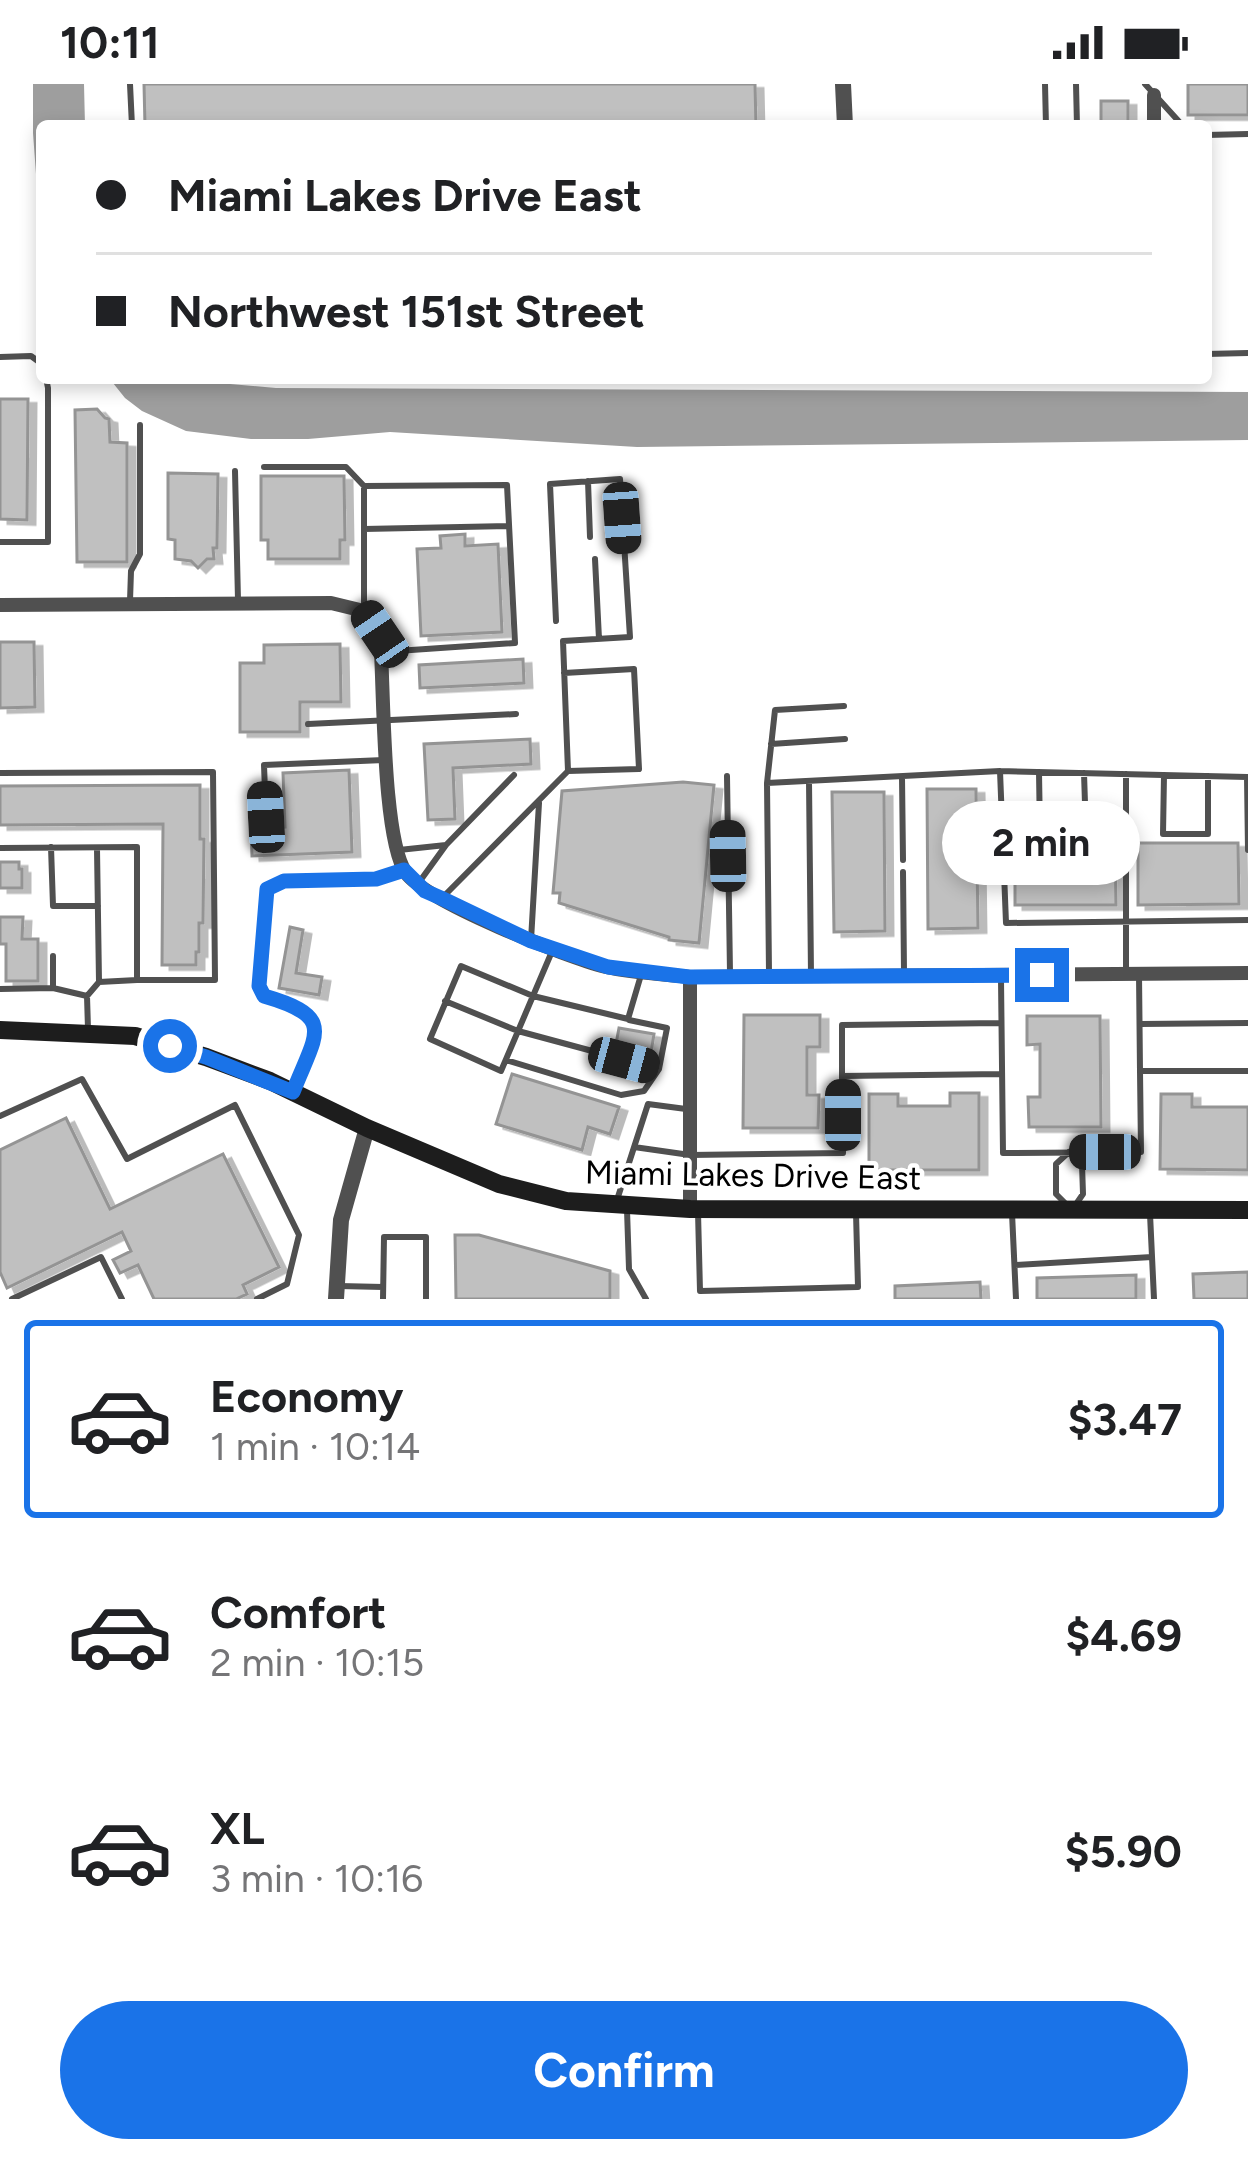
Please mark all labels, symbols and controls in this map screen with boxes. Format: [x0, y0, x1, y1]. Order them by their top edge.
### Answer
text: 10:11 [60, 15, 160, 69]
text: Miami Lakes Drive East [168, 168, 642, 222]
text: Northwest 151st Street [168, 284, 645, 338]
car [602, 481, 642, 555]
car [345, 594, 415, 674]
car [246, 780, 286, 854]
callout: 2 min [943, 801, 1141, 885]
text: 2 min [992, 819, 1090, 866]
car [709, 820, 747, 892]
route end [1015, 948, 1069, 1002]
route start [143, 1019, 197, 1073]
car [585, 1033, 663, 1087]
car [825, 1079, 861, 1151]
car [1069, 1134, 1141, 1170]
street label: Miami Lakes Drive East [585, 1153, 921, 1197]
icon: car [66, 1365, 174, 1473]
text: Economy [210, 1369, 403, 1423]
text: $3.47 [1067, 1392, 1182, 1446]
text: 1 min · 10:14 [210, 1423, 420, 1470]
icon: car [66, 1581, 174, 1689]
text: Comfort [210, 1585, 386, 1639]
text: $4.69 [1065, 1608, 1182, 1662]
text: 2 min · 10:15 [210, 1639, 424, 1686]
icon: car [66, 1797, 174, 1905]
text: XL [210, 1801, 265, 1855]
text: $5.90 [1065, 1824, 1182, 1878]
text: 3 min · 10:16 [210, 1855, 423, 1902]
button: Confirm [60, 2001, 1188, 2139]

